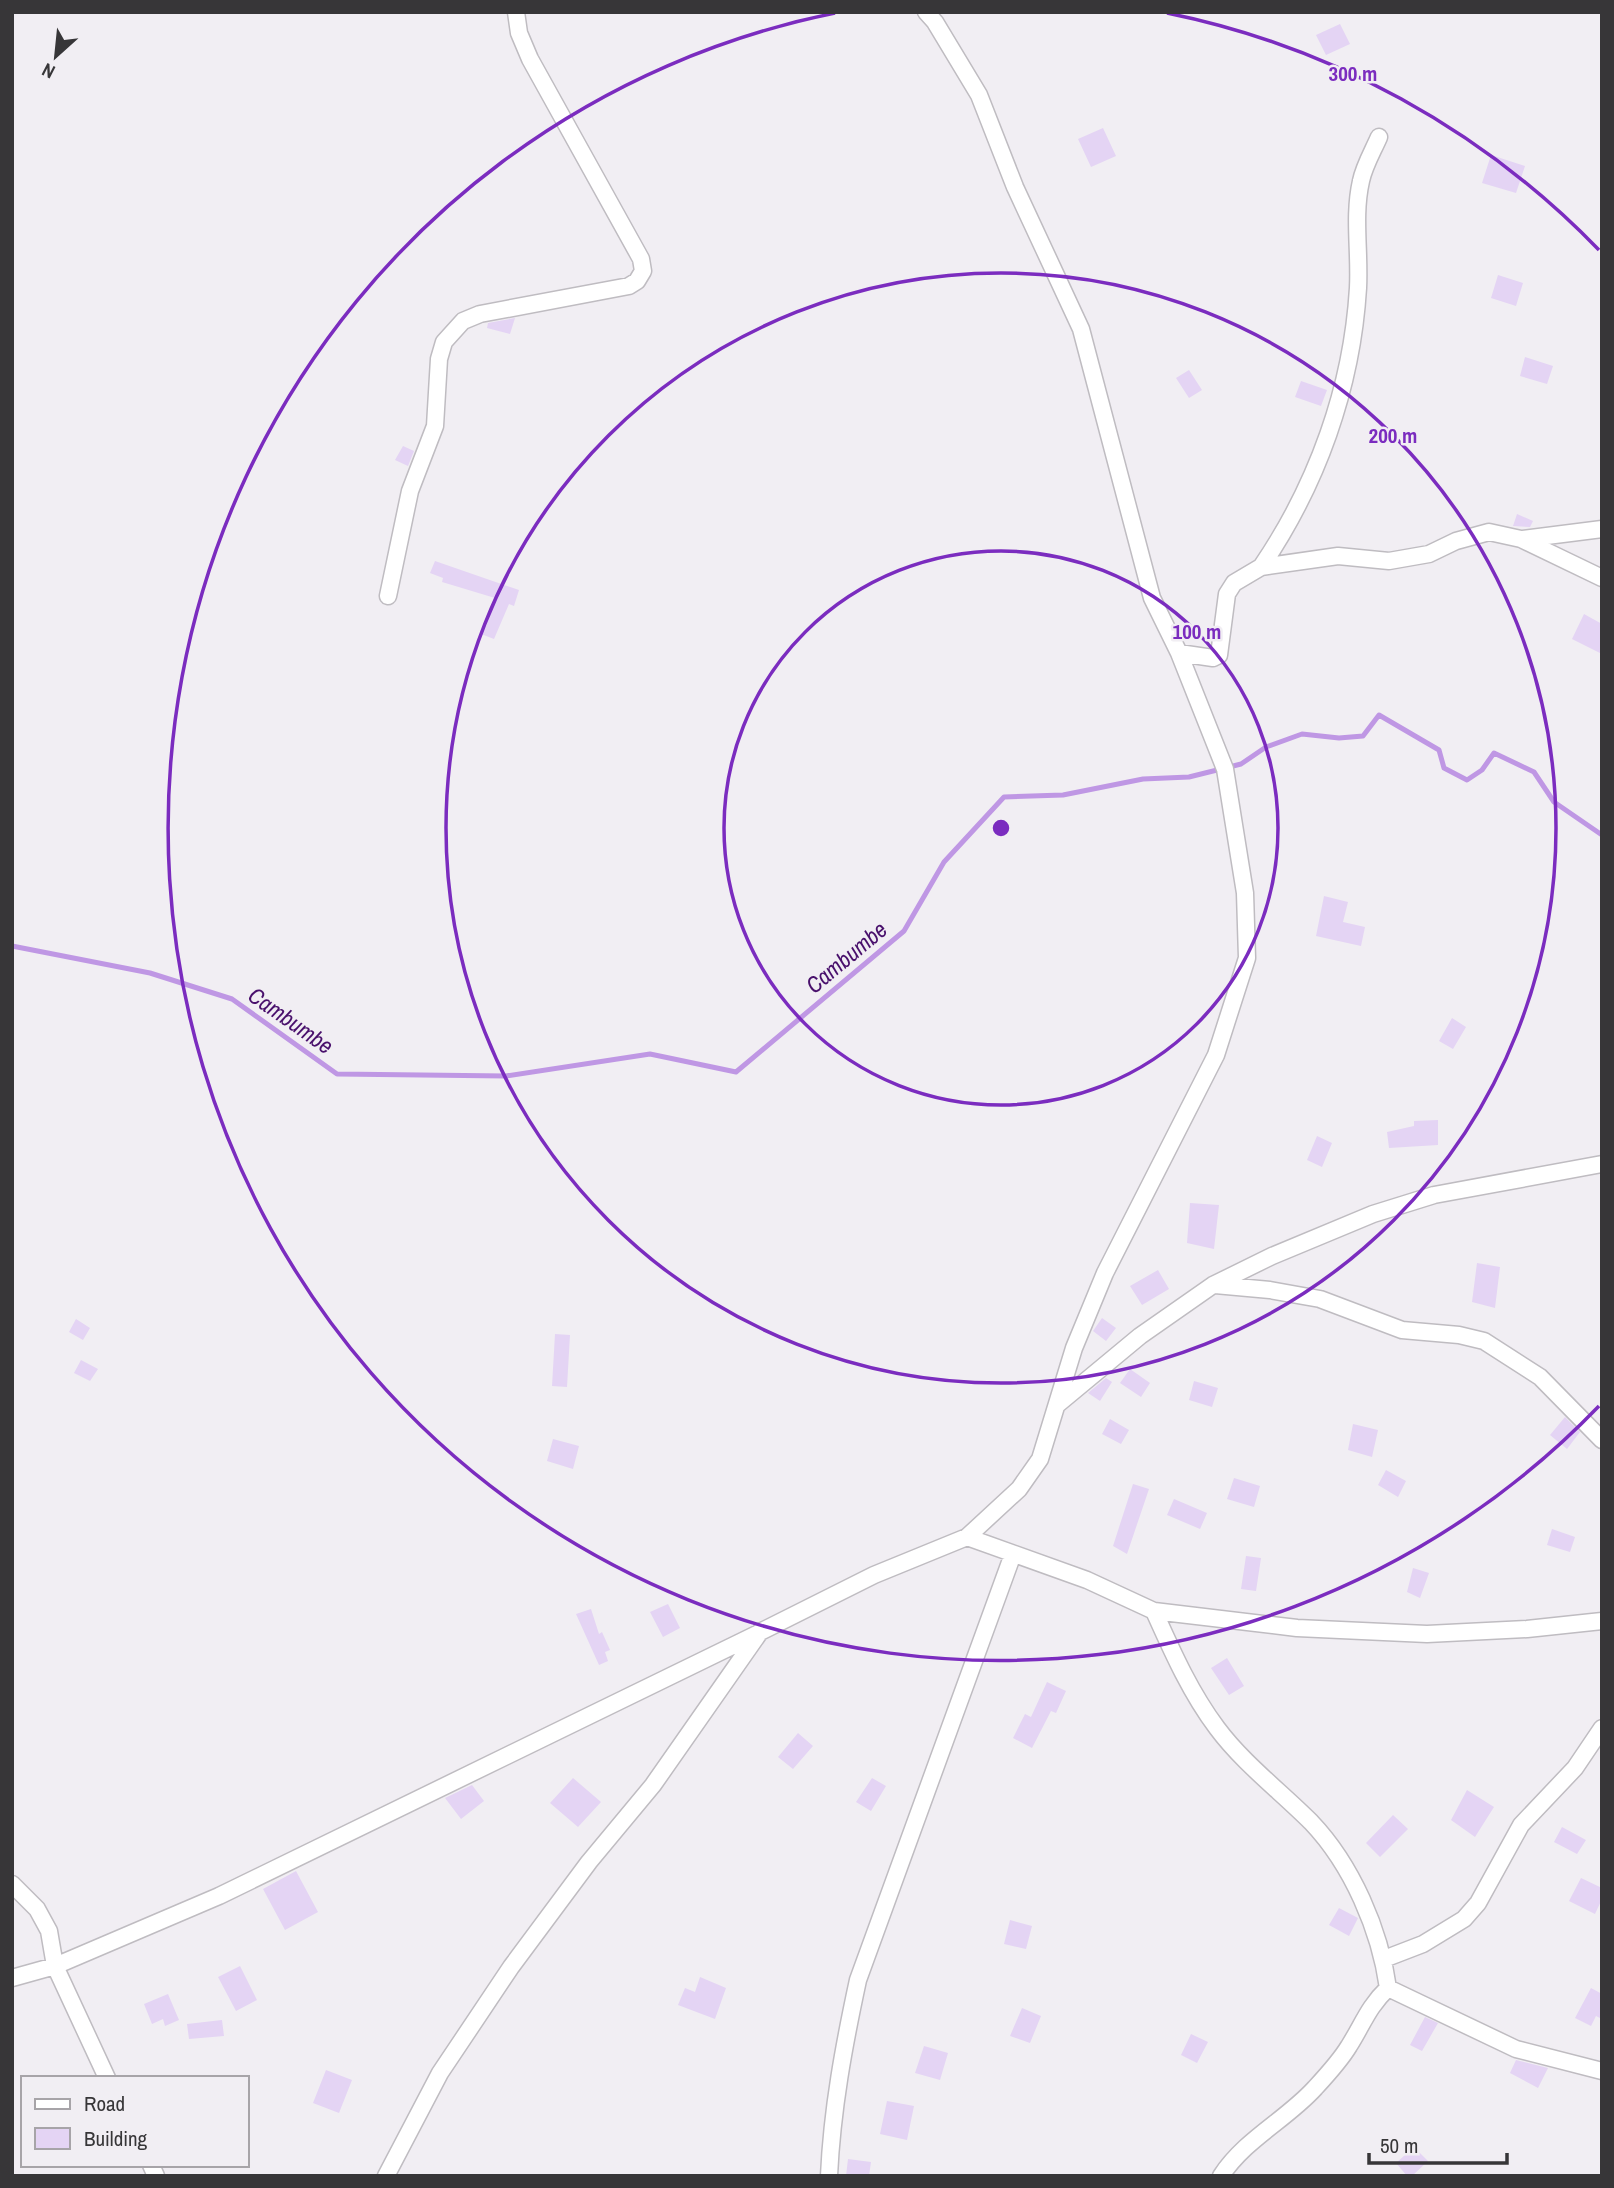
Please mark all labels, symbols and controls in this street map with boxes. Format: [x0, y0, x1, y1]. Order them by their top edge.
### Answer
north arrow [21, 21, 91, 91]
text: N [37, 57, 59, 85]
text: 300 m [1329, 59, 1377, 88]
text: 200 m [1369, 421, 1417, 450]
text: 100 m [1173, 617, 1221, 646]
centre of rings [989, 816, 1013, 840]
water label: Cambumbe [799, 914, 893, 1000]
water label: Cambumbe [242, 979, 340, 1061]
legend [21, 2076, 248, 2167]
text: Road [84, 2089, 125, 2118]
scale bar [1369, 2122, 1507, 2166]
text: Building [84, 2124, 148, 2153]
text: 50 m [1380, 2131, 1418, 2160]

